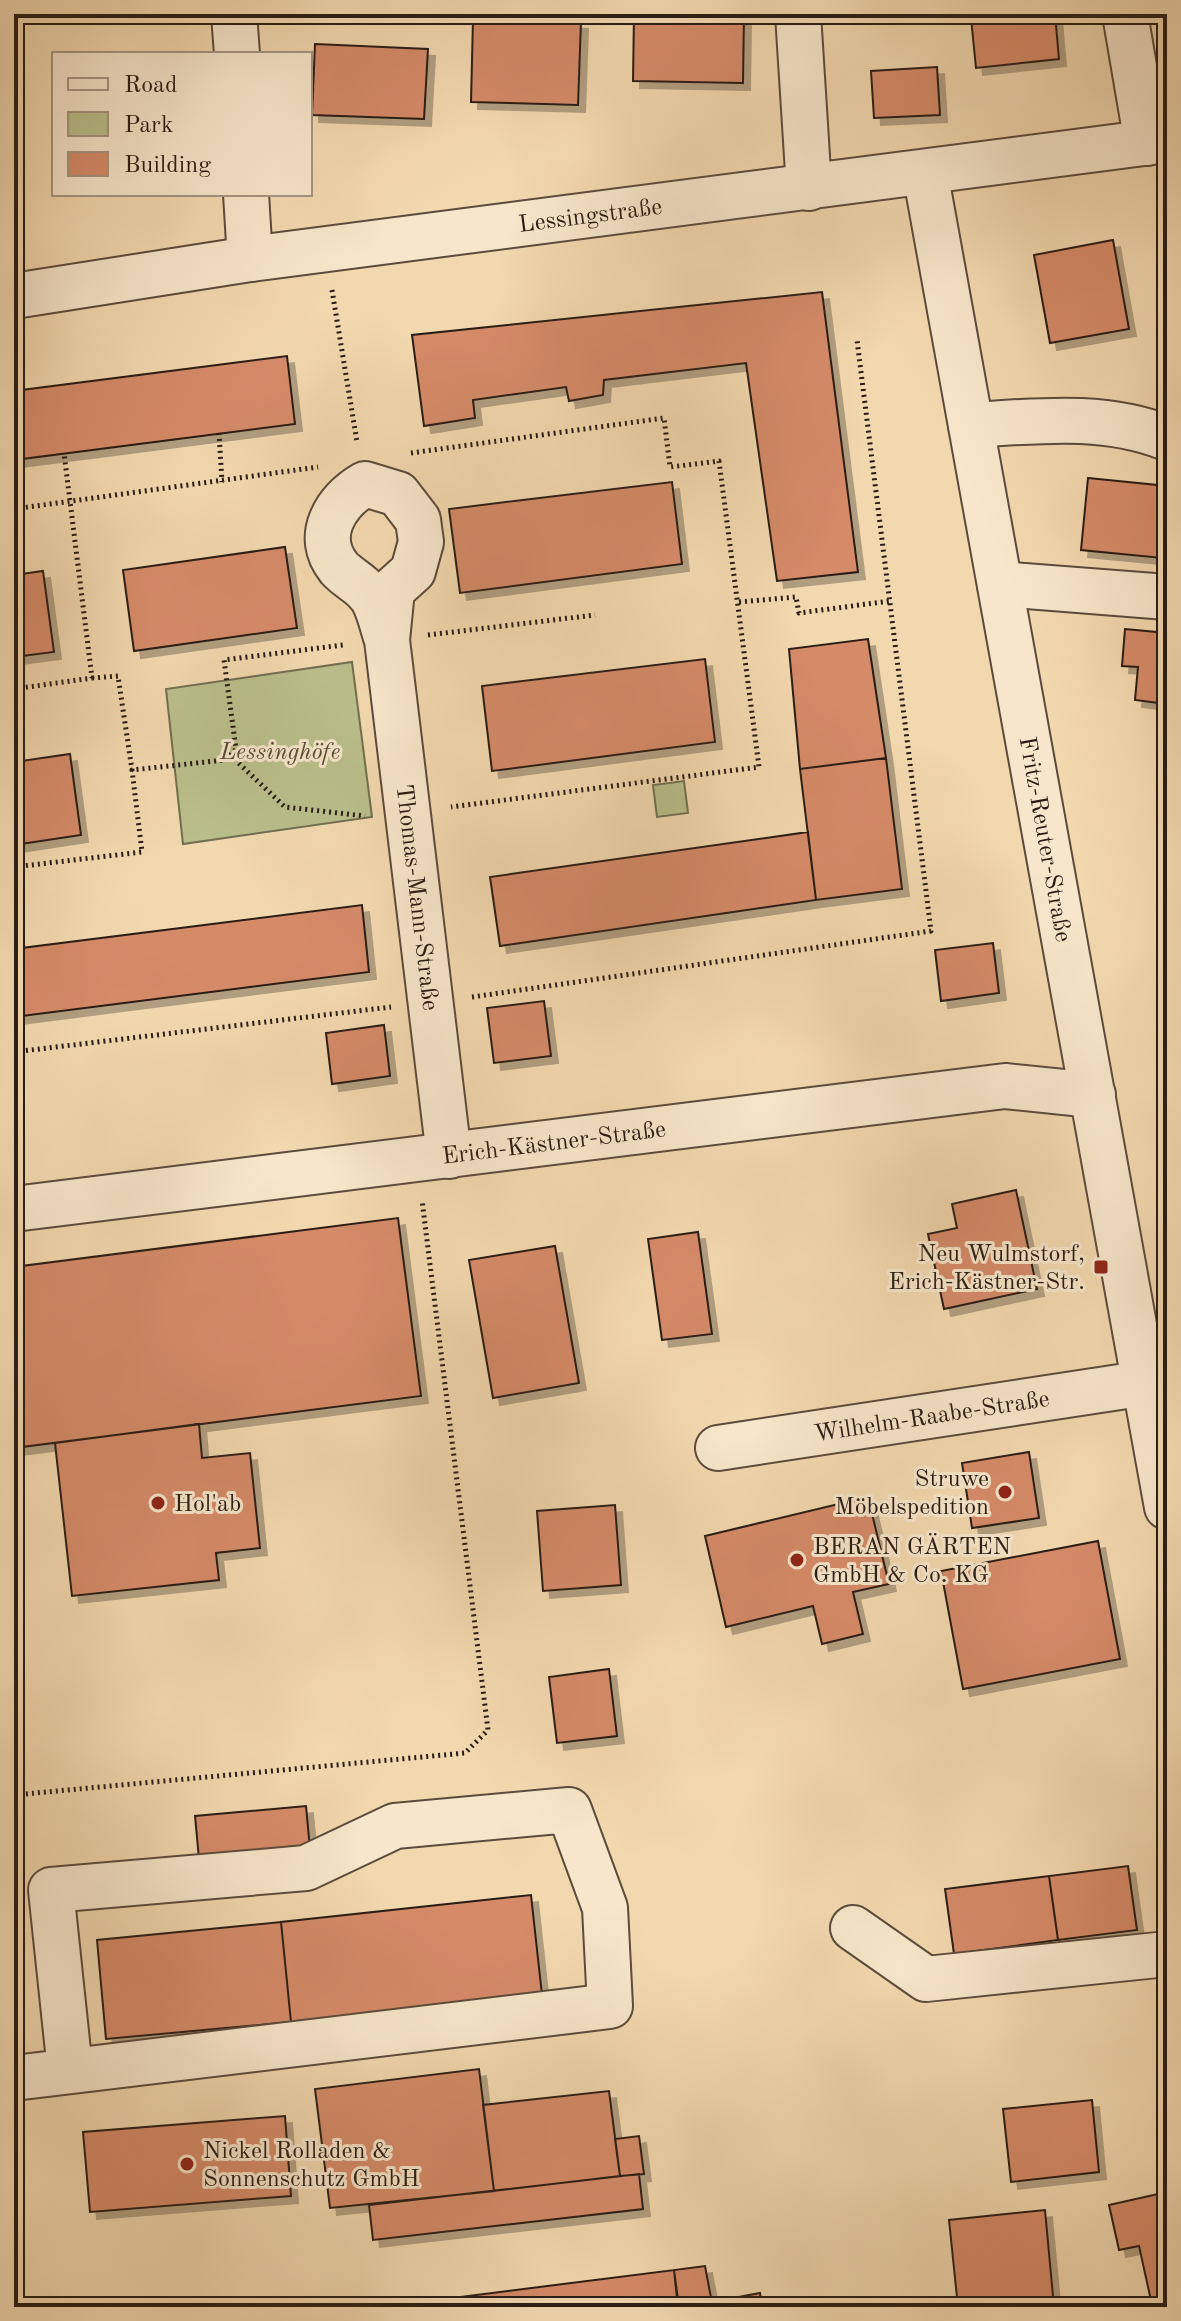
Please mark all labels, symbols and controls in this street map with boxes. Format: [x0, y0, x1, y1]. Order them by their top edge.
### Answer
legend [52, 52, 312, 196]
text: Road [124, 74, 177, 98]
text: Park [124, 114, 173, 138]
text: Building [124, 154, 211, 178]
street label: Lessingstraße [517, 196, 664, 238]
street label: Fritz-Reuter-Straße [1014, 735, 1074, 944]
park label: Lessinghöfe [219, 741, 340, 765]
street label: Thomas-Mann-Straße [390, 783, 441, 1012]
street label: Erich-Kästner-Straße [441, 1118, 668, 1170]
place label: Neu Wulmstorf, Erich-Kästner-Str. [888, 1243, 1085, 1295]
marker: Neu Wulmstorf, Erich-Kästner-Str. [1092, 1258, 1110, 1276]
street label: Wilhelm-Raabe-Straße [812, 1388, 1051, 1447]
place label: Struwe Möbelspedition [835, 1468, 989, 1520]
marker: Struwe Möbelspedition [996, 1483, 1014, 1501]
place label: Hol'ab [174, 1493, 241, 1517]
marker: Hol'ab [149, 1494, 167, 1512]
place label: BERAN GÄRTEN GmbH & Co. KG [813, 1533, 1011, 1588]
marker: BERAN GÄRTEN GmbH & Co. KG [788, 1551, 806, 1569]
place label: Nickel Rolladen & Sonnenschutz GmbH [203, 2140, 420, 2192]
marker: Nickel Rolladen & Sonnenschutz GmbH [178, 2155, 196, 2173]

